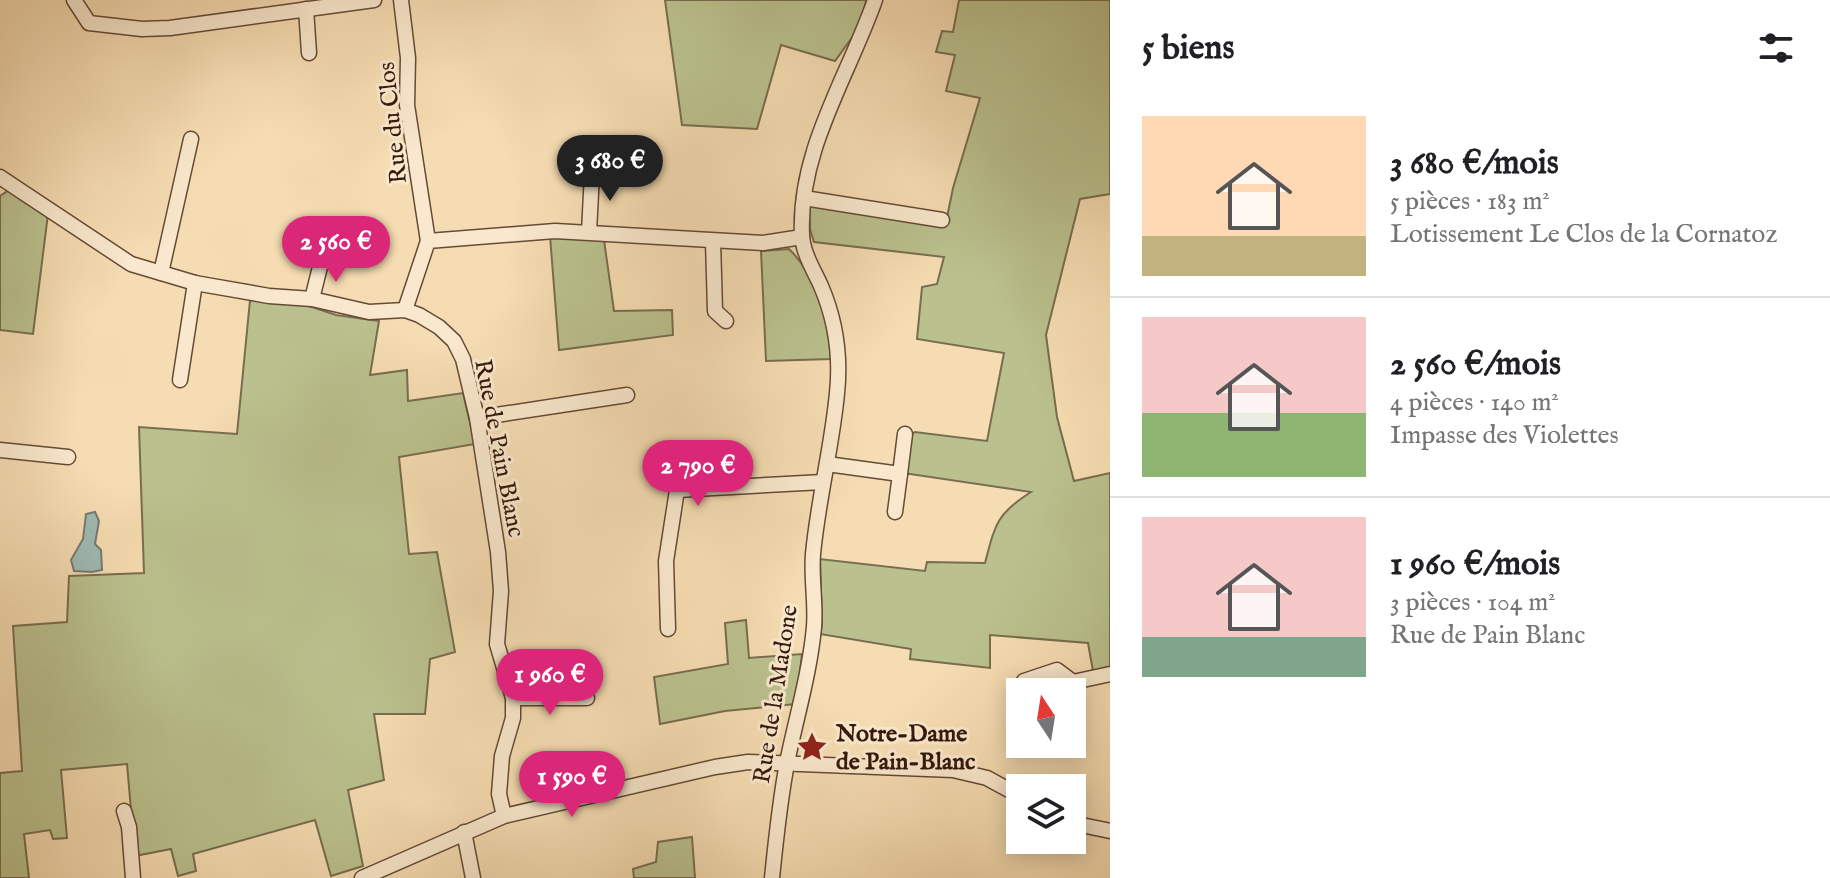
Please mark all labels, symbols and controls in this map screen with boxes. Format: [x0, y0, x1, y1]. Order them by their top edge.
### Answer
icon: filters [1754, 26, 1798, 70]
text: 5 biens [1142, 27, 1234, 70]
street label: Rue du Clos [372, 60, 415, 185]
pin: 3 680 € [536, 135, 684, 203]
text: 3 680 €/mois [1390, 142, 1559, 185]
text: 3 680 € [575, 144, 645, 177]
icon: home [1206, 148, 1302, 244]
text: 5 pièces · 183 m² [1390, 185, 1550, 218]
pin: 2 560 € [262, 216, 410, 284]
text: Lotissement Le Clos de la Cornatoz [1390, 218, 1777, 251]
text: 2 560 € [300, 225, 372, 258]
text: 2 560 €/mois [1390, 343, 1561, 386]
icon: home [1206, 349, 1302, 445]
street label: Rue de Pain Blanc [466, 357, 531, 540]
text: 4 pièces · 140 m² [1390, 386, 1559, 419]
text: Impasse des Violettes [1390, 419, 1619, 452]
pin: 2 790 € [624, 440, 772, 508]
text: 2 790 € [660, 449, 736, 482]
text: 1 960 €/mois [1390, 543, 1560, 586]
icon: home [1206, 549, 1302, 645]
text: 3 pièces · 104 m² [1390, 586, 1556, 619]
street label: Rue de la Madone [747, 603, 806, 786]
text: Rue de Pain Blanc [1390, 619, 1585, 652]
pin: 1 960 € [476, 649, 624, 717]
text: 1 960 € [514, 658, 586, 691]
north arrow [1006, 678, 1086, 758]
map controls [1006, 678, 1086, 854]
place label: Notre-Dame de Pain-Blanc [835, 719, 975, 778]
place icon: Notre-Dame de Pain-Blanc [795, 730, 829, 764]
pin: 1 590 € [498, 751, 646, 819]
text: 1 590 € [537, 760, 607, 793]
button: layers [1006, 774, 1086, 854]

